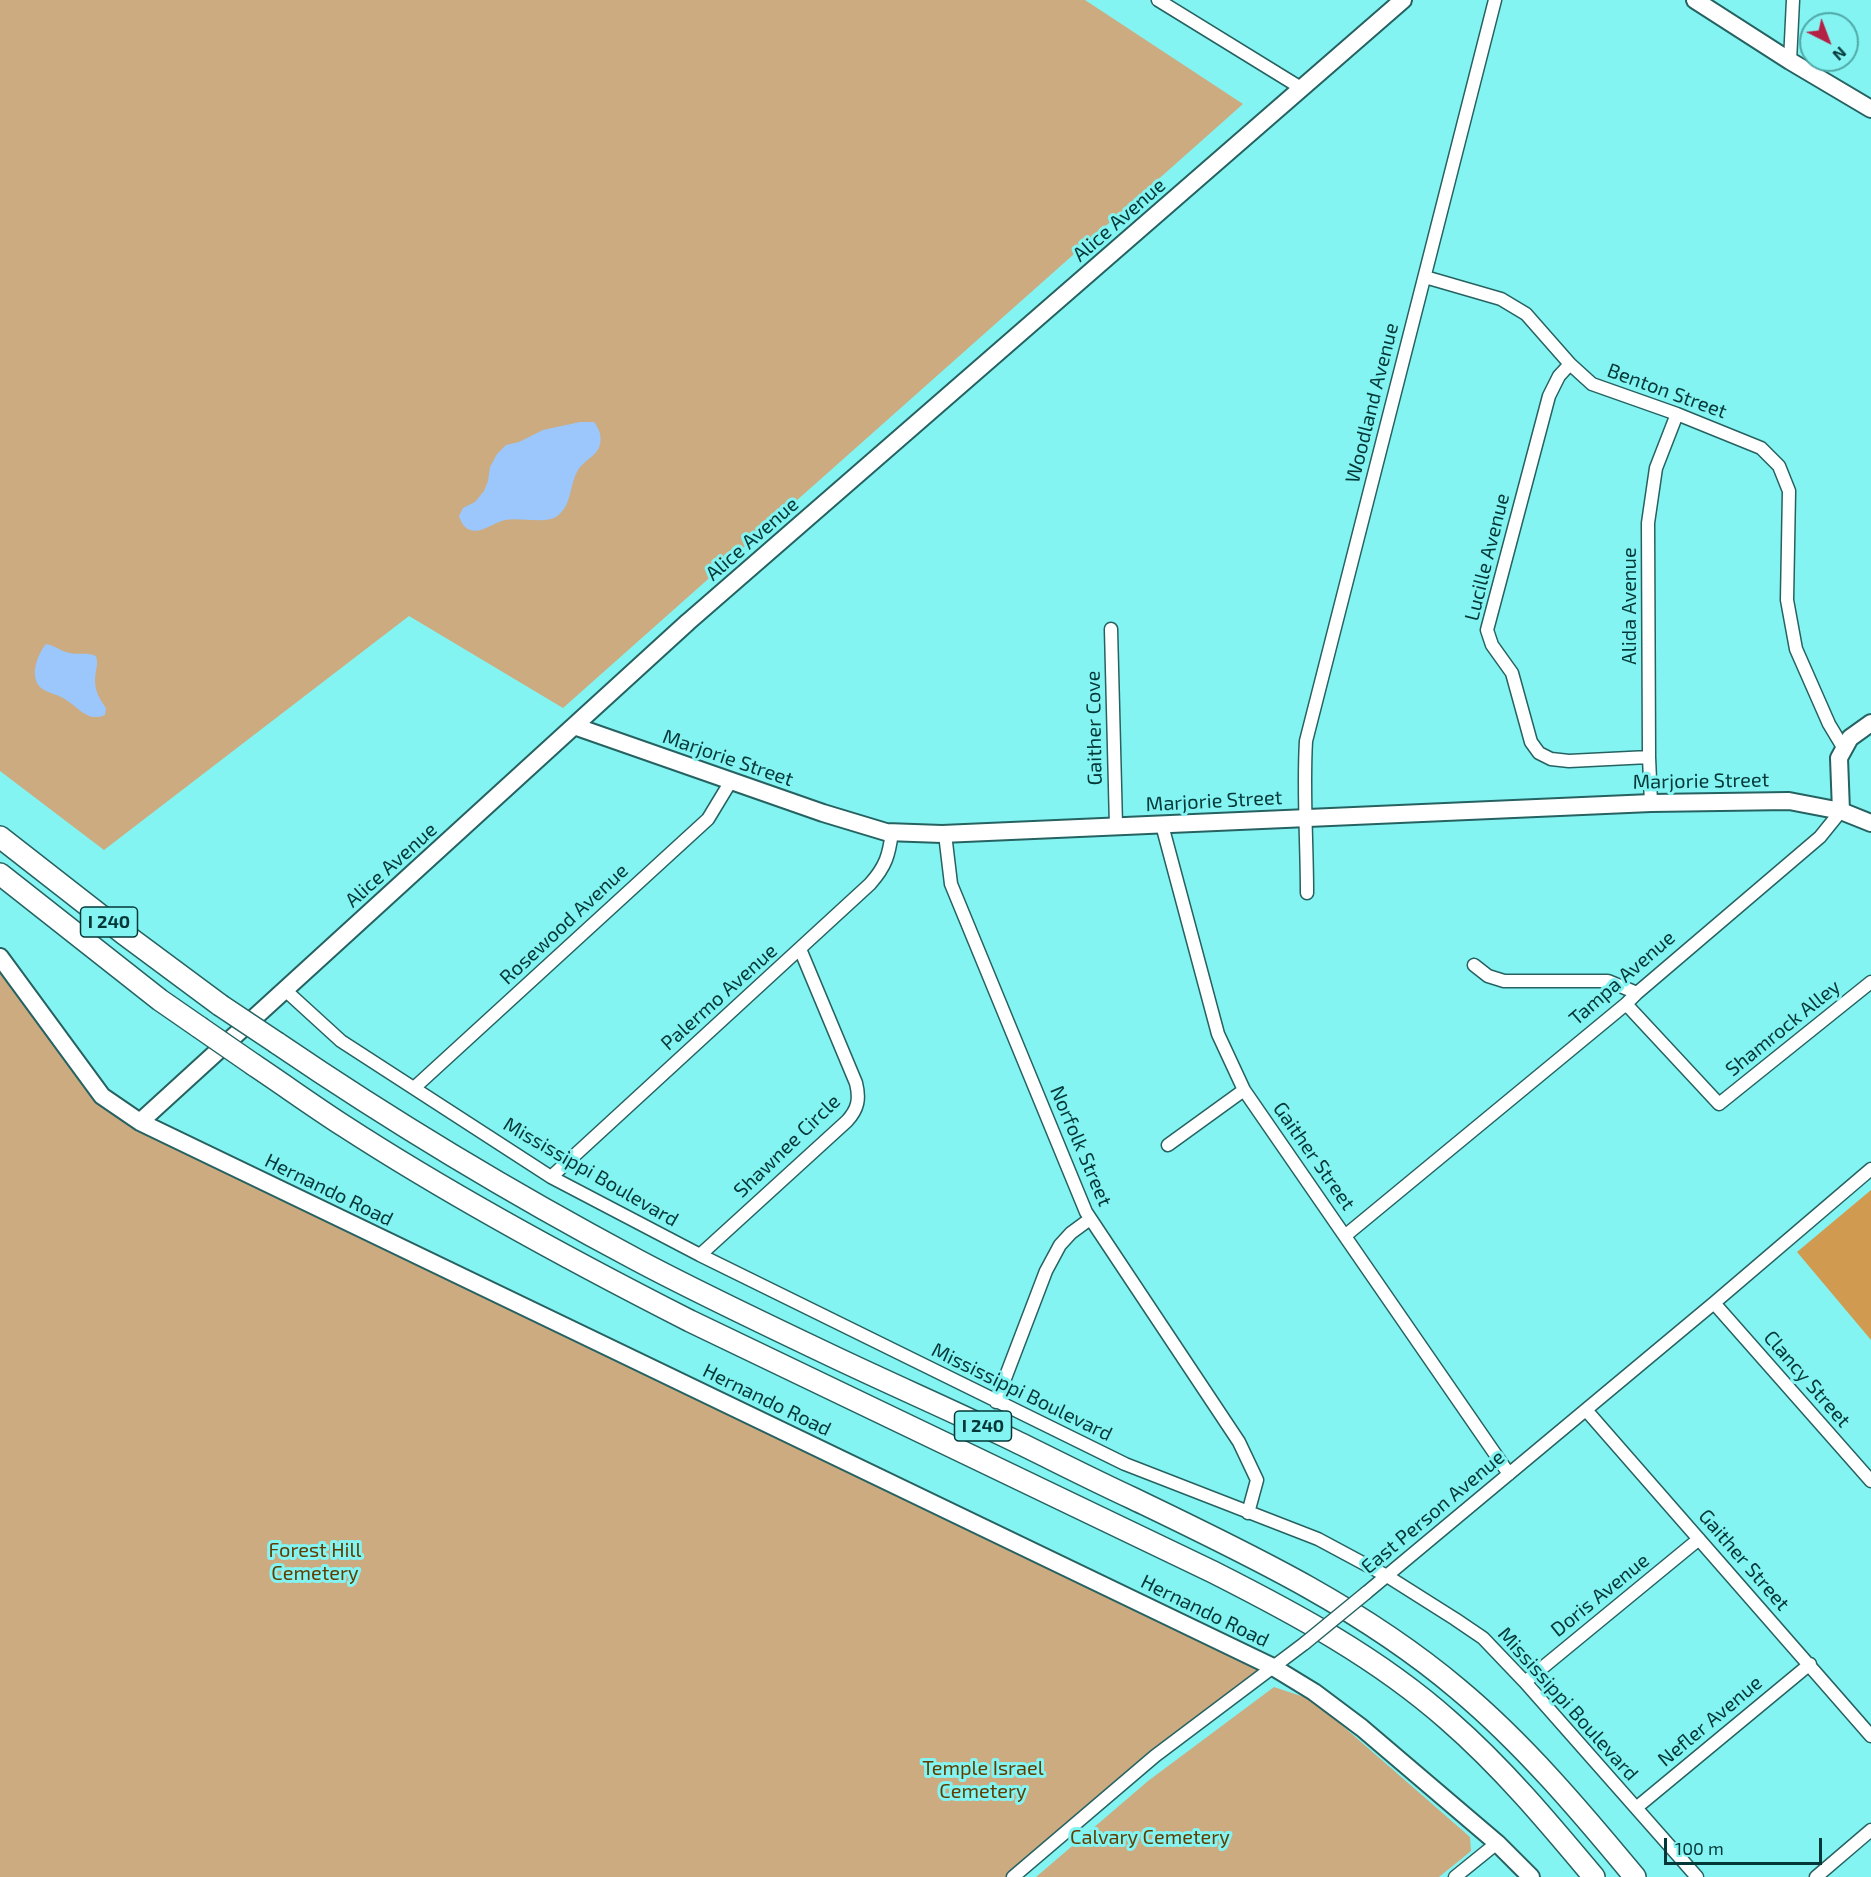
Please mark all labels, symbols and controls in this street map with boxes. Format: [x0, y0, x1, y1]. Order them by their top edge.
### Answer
north arrow [1799, 12, 1859, 72]
text: N [1829, 43, 1851, 65]
street label: Alice Avenue [1068, 173, 1170, 267]
street label: Woodland Avenue [1340, 320, 1404, 486]
street label: Benton Street [1604, 358, 1730, 424]
street label: Lucille Avenue [1460, 491, 1514, 623]
street label: Alice Avenue [701, 492, 803, 586]
street label: Alida Avenue [1617, 547, 1641, 665]
street label: Gaither Cove [1081, 670, 1107, 786]
street label: Marjorie Street [659, 724, 797, 792]
street label: Marjorie Street [1632, 768, 1770, 794]
street label: Marjorie Street [1145, 785, 1283, 817]
street label: Alice Avenue [340, 818, 442, 912]
street label: Rosewood Avenue [495, 858, 633, 990]
road number: I 240 [80, 907, 138, 937]
street label: Tampa Avenue [1564, 926, 1680, 1030]
street label: Palermo Avenue [656, 939, 782, 1055]
street label: Shamrock Alley [1721, 974, 1845, 1082]
street label: Norfolk Street [1045, 1082, 1117, 1210]
street label: Shawnee Circle [729, 1089, 845, 1203]
street label: Gaither Street [1268, 1097, 1360, 1215]
street label: Mississippi Boulevard [499, 1112, 683, 1232]
street label: Hernando Road [261, 1149, 397, 1231]
street label: Clancy Street [1758, 1326, 1856, 1432]
street label: Mississippi Boulevard [928, 1338, 1116, 1446]
street label: Hernando Road [699, 1359, 835, 1441]
road number: I 240 [954, 1411, 1012, 1441]
street label: East Person Avenue [1357, 1445, 1509, 1579]
street label: Gaither Street [1693, 1504, 1795, 1616]
park label: Forest Hill Cemetery [269, 1538, 361, 1585]
street label: Doris Avenue [1546, 1548, 1654, 1642]
street label: Hernando Road [1137, 1570, 1273, 1652]
street label: Mississippi Boulevard [1493, 1622, 1643, 1786]
street label: Nefler Avenue [1653, 1671, 1767, 1771]
park label: Temple Israel Cemetery [922, 1756, 1044, 1803]
park label: Calvary Cemetery [1070, 1825, 1230, 1849]
scale bar [1667, 1826, 1824, 1864]
text: 100 m [1675, 1837, 1724, 1859]

